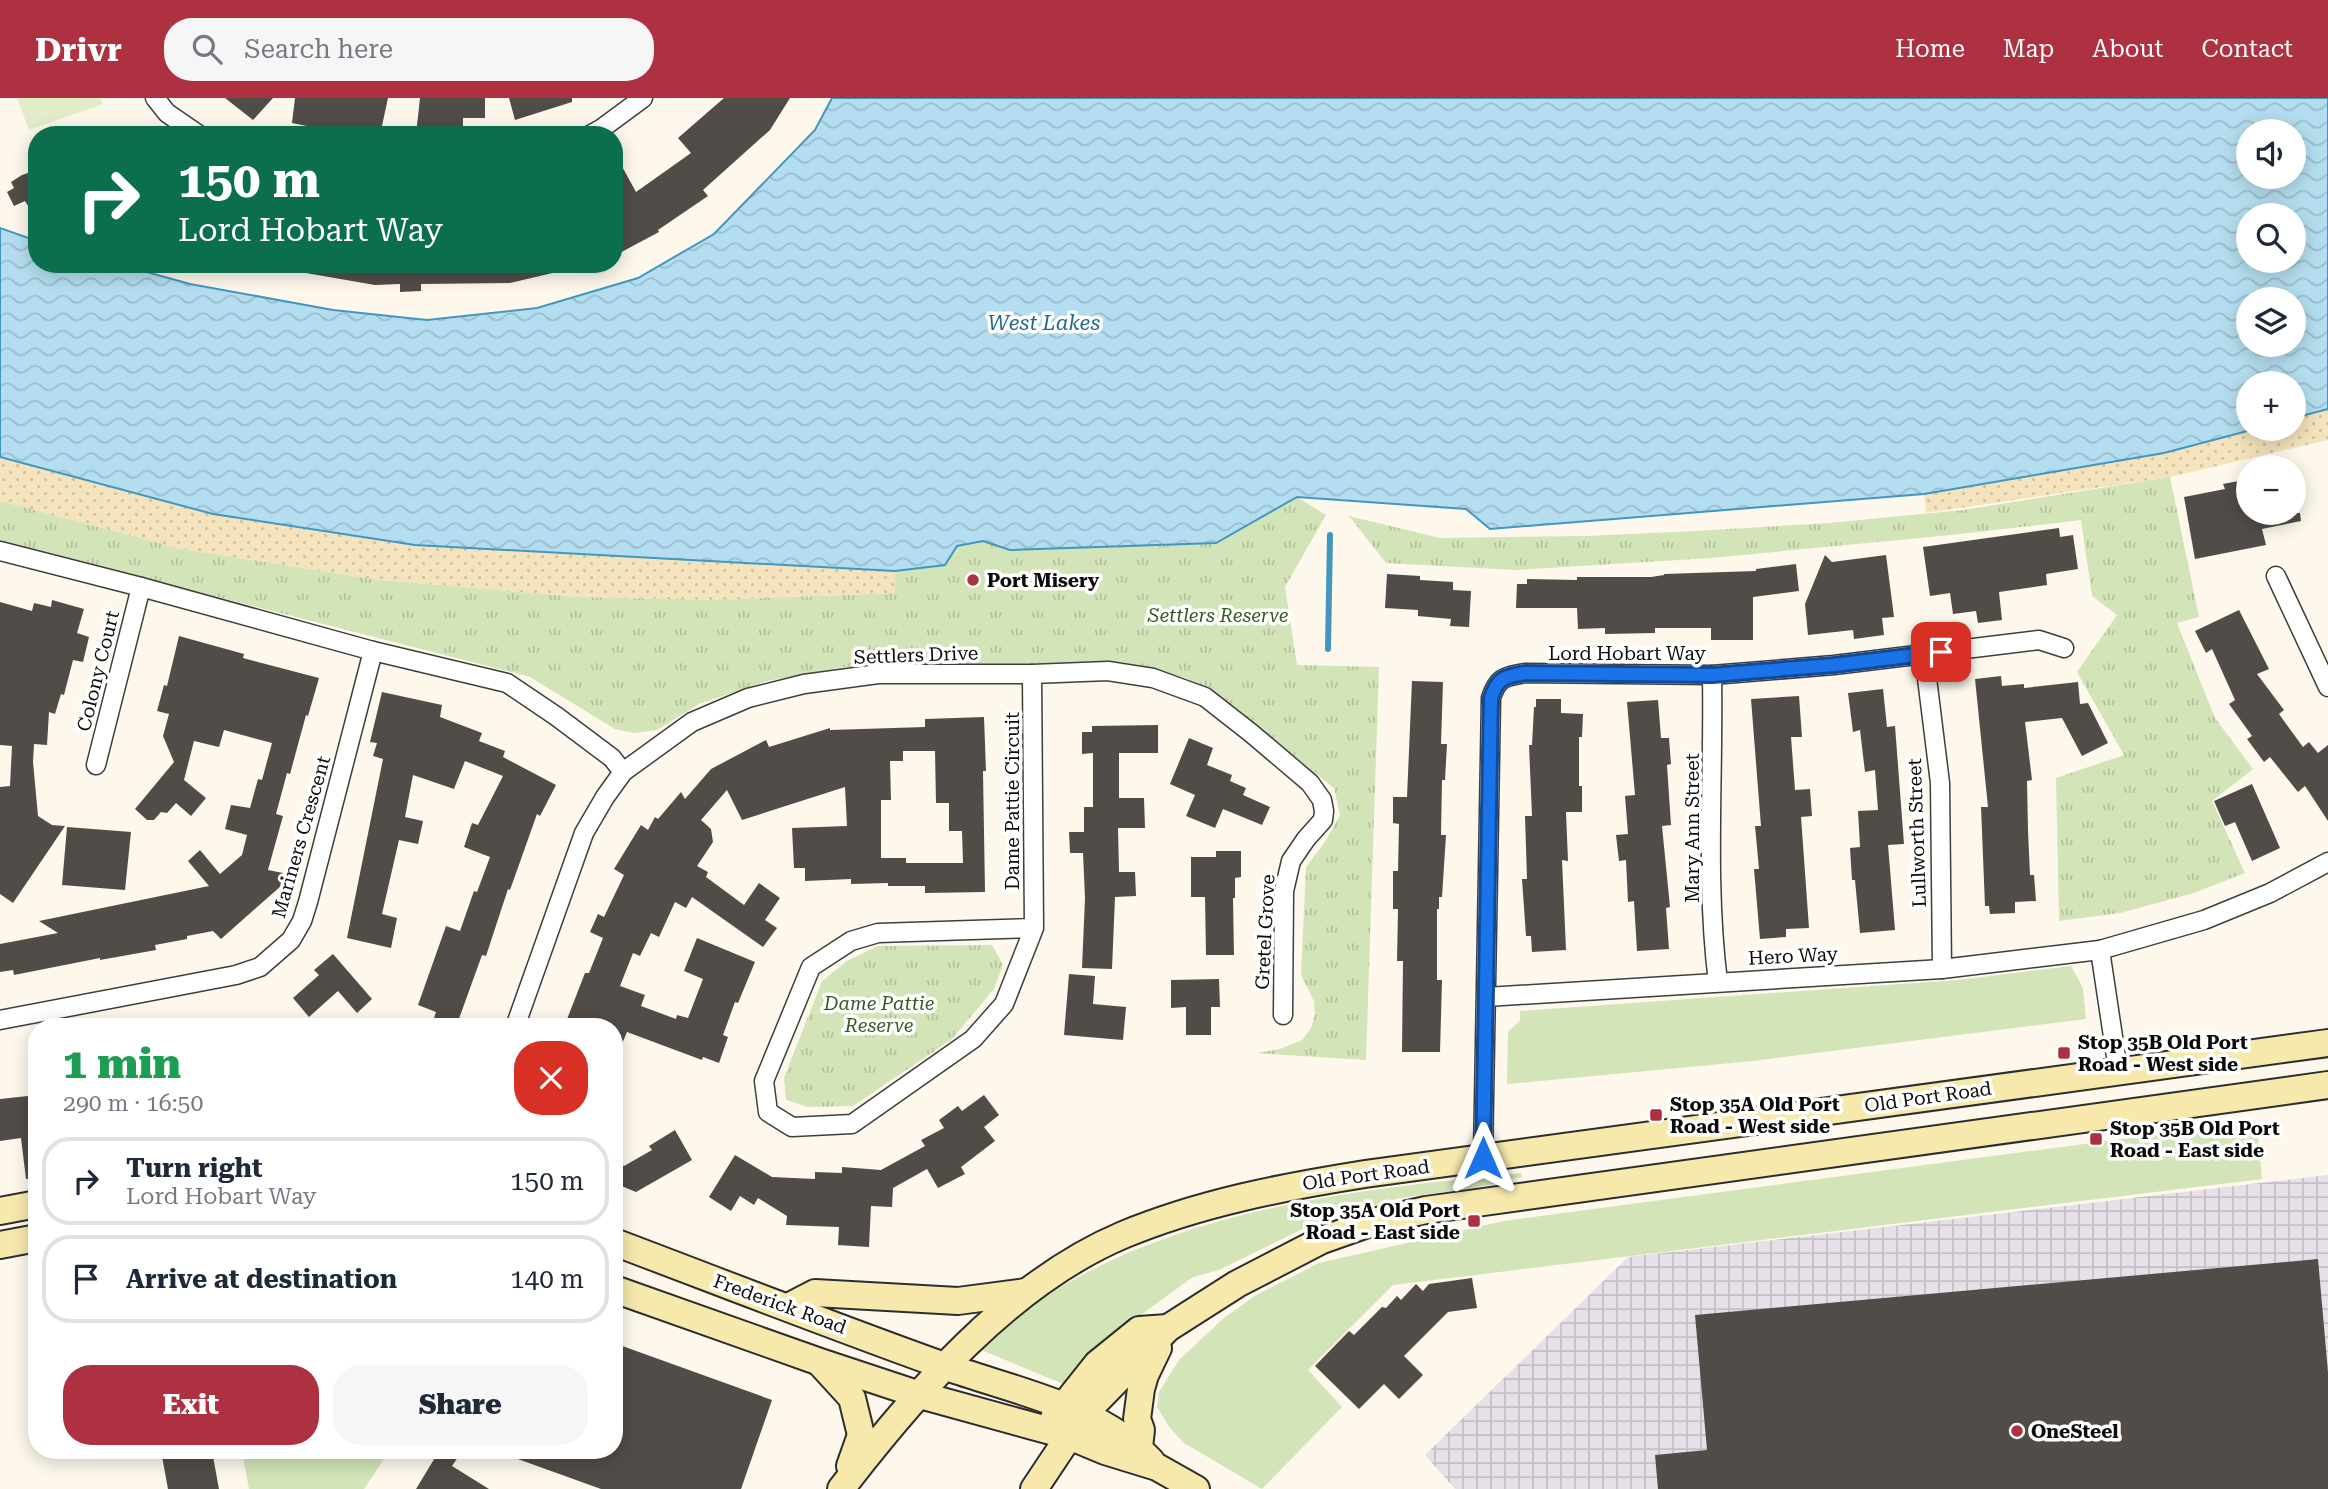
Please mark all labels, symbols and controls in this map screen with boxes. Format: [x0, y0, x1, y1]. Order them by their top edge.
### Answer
search box [164, 18, 654, 81]
text: Drivr [35, 30, 122, 69]
icon: search [188, 30, 226, 68]
text: Search here [244, 34, 393, 64]
text: Home [1895, 35, 1965, 63]
text: Map [2003, 35, 2054, 63]
text: About [2092, 35, 2163, 63]
text: Contact [2201, 35, 2293, 63]
map controls [2236, 119, 2306, 525]
button: sound [2236, 119, 2306, 189]
text: 150 m [178, 152, 320, 209]
icon: right [63, 154, 154, 245]
button: search [2236, 203, 2306, 273]
text: Lord Hobart Way [178, 211, 443, 249]
button: layers [2236, 287, 2306, 357]
water label: West Lakes [988, 311, 1100, 335]
button: + [2236, 371, 2306, 441]
button: − [2236, 455, 2306, 525]
place label: Port Misery [987, 569, 1100, 592]
marker: Port Misery [965, 572, 981, 588]
park label: Settlers Reserve [1147, 604, 1289, 627]
street label: Colony Court [72, 608, 124, 734]
pin [1911, 622, 1971, 682]
icon: arrive [1922, 633, 1960, 671]
street label: Settlers Drive [853, 641, 979, 669]
street label: Lord Hobart Way [1548, 642, 1706, 665]
street label: Dame Pattie Circuit [1001, 712, 1024, 890]
street label: Mariners Crescent [267, 753, 335, 921]
street label: Mary Ann Street [1681, 753, 1704, 903]
street label: Lullworth Street [1903, 758, 1931, 908]
street label: Gretel Grove [1250, 874, 1280, 990]
street label: Hero Way [1748, 942, 1839, 970]
park label: Dame Pattie Reserve [823, 992, 935, 1037]
place label: Stop 35B Old Port Road - West side [2078, 1031, 2248, 1076]
text: 1 min [63, 1039, 181, 1088]
button: close [514, 1041, 588, 1115]
marker: Stop 35B Old Port Road - West side [2056, 1045, 2072, 1061]
street label: Old Port Road [1863, 1077, 1993, 1117]
text: 290 m · 16:50 [63, 1090, 203, 1117]
place label: Stop 35A Old Port Road - West side [1670, 1093, 1840, 1138]
marker: Stop 35A Old Port Road - West side [1648, 1107, 1664, 1123]
place label: Stop 35B Old Port Road - East side [2110, 1117, 2280, 1162]
position arrow [1446, 1121, 1520, 1195]
marker: Stop 35B Old Port Road - East side [2088, 1131, 2104, 1147]
text: Turn right [126, 1153, 262, 1183]
street label: Old Port Road [1301, 1155, 1431, 1195]
icon: right [67, 1162, 105, 1200]
text: 150 m [510, 1166, 584, 1196]
text: Lord Hobart Way [126, 1183, 316, 1210]
place label: Stop 35A Old Port Road - East side [1290, 1199, 1460, 1244]
marker: Stop 35A Old Port Road - East side [1466, 1213, 1482, 1229]
icon: arrive [67, 1260, 105, 1298]
text: Arrive at destination [126, 1264, 397, 1294]
text: 140 m [510, 1264, 584, 1294]
street label: Frederick Road [710, 1269, 850, 1339]
button: Exit [63, 1365, 319, 1445]
button: Share [333, 1365, 588, 1445]
place label: OneSteel [2031, 1420, 2119, 1443]
marker: OneSteel [2009, 1423, 2025, 1439]

